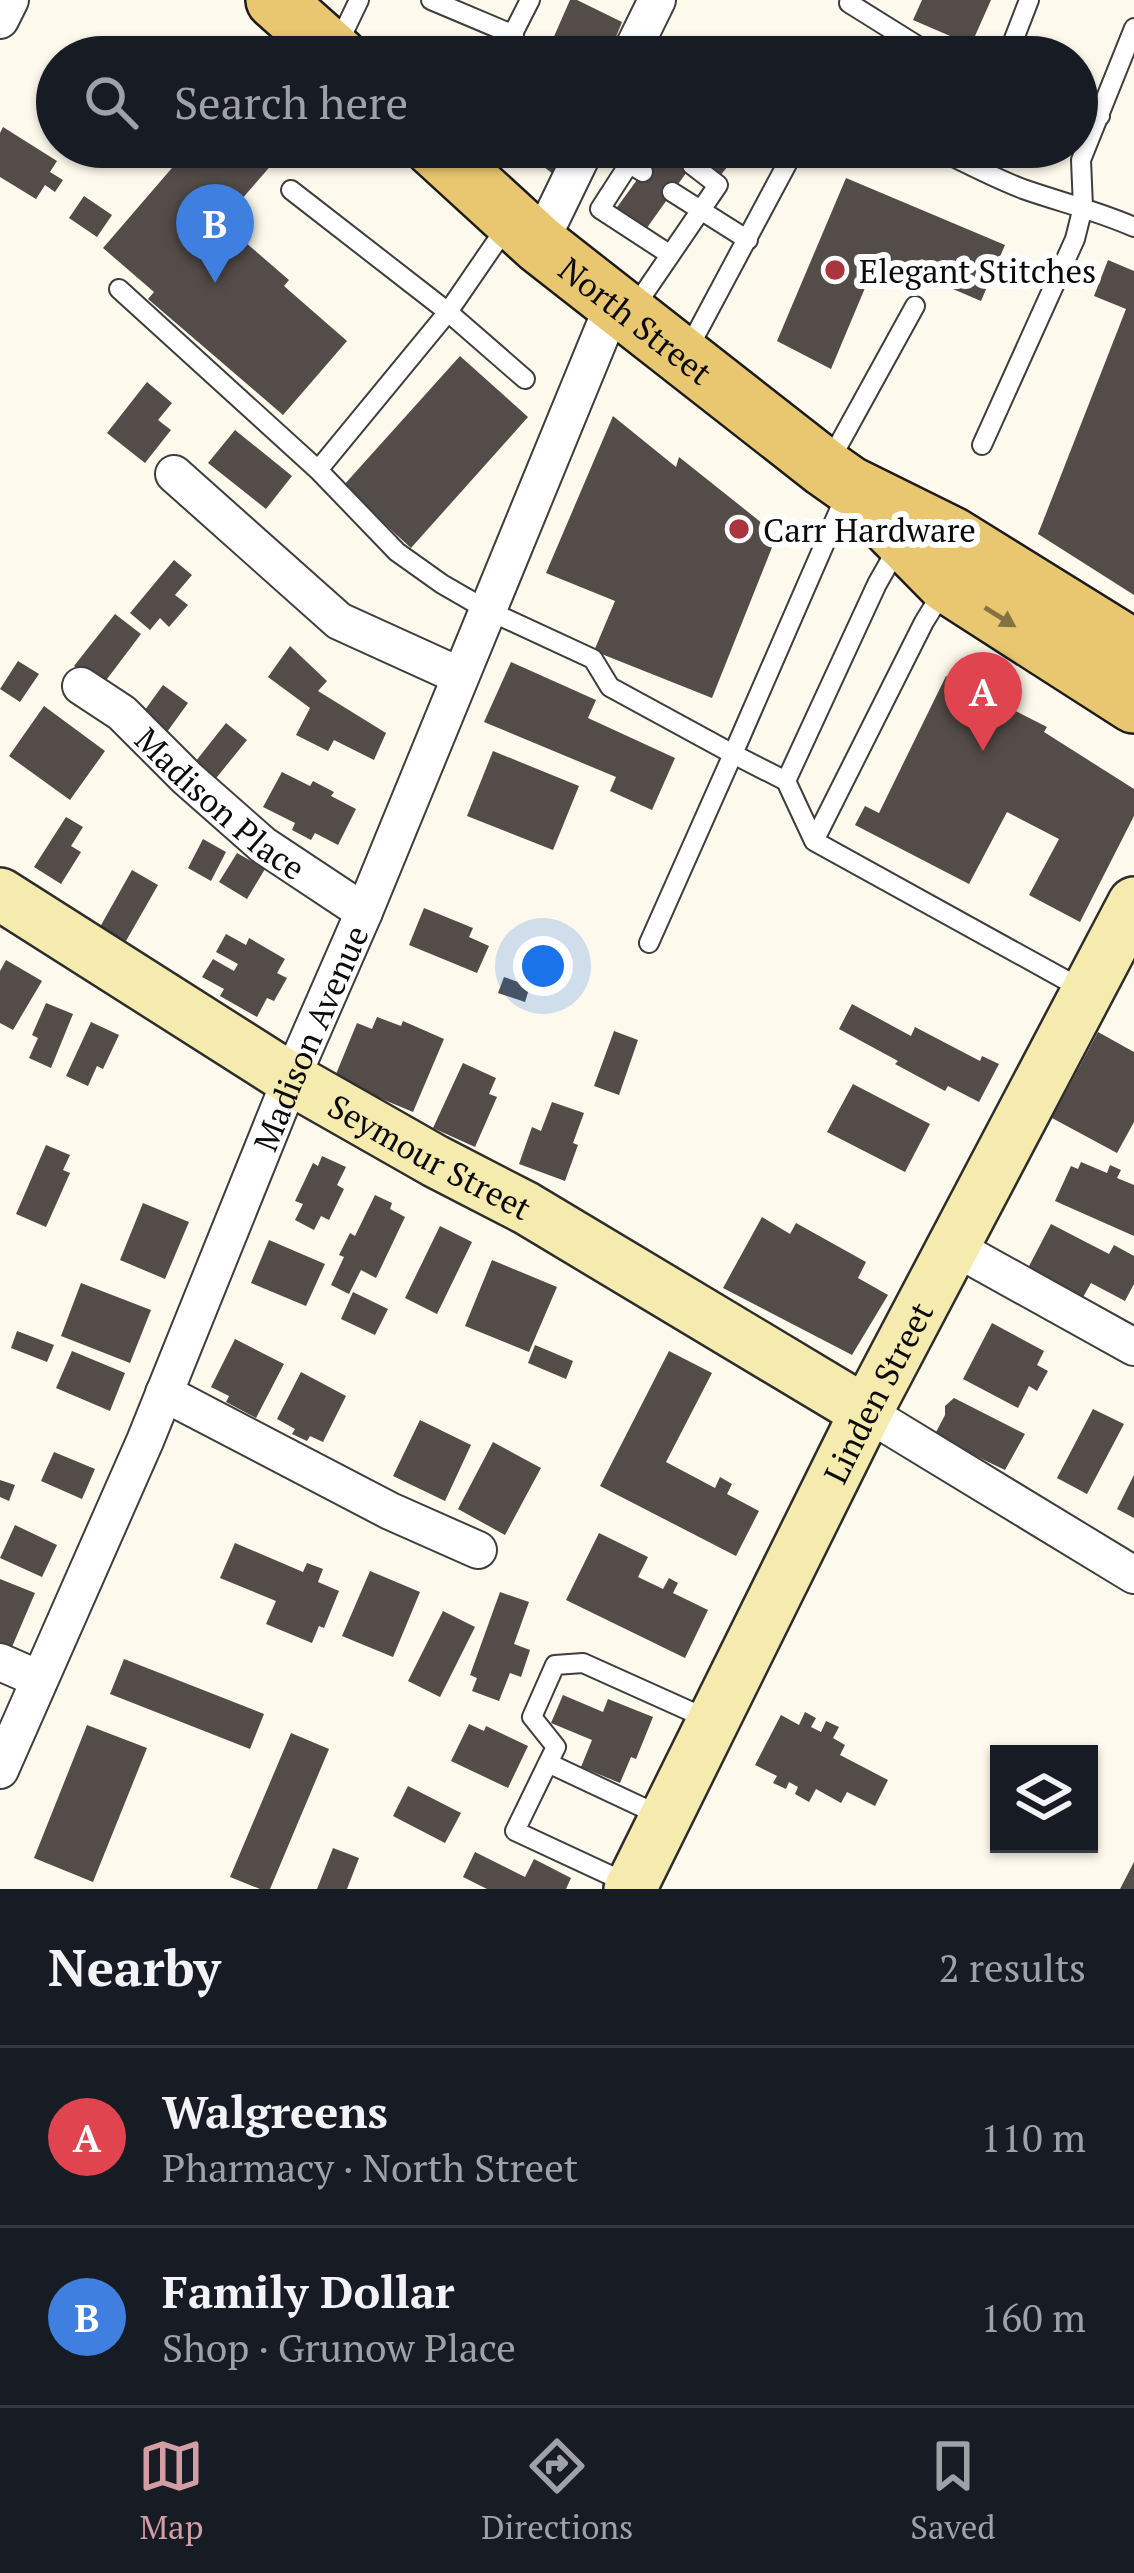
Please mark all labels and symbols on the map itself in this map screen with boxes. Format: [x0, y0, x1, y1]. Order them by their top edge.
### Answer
pin: B [176, 184, 254, 283]
street label: North Street [551, 247, 721, 393]
place label: Elegant Stitches [859, 249, 1096, 292]
marker: Elegant Stitches [822, 257, 848, 283]
place label: Carr Hardware [763, 508, 976, 551]
marker: Carr Hardware [726, 516, 752, 542]
one-way arrow [983, 605, 1016, 627]
pin: A [944, 652, 1022, 751]
street label: Madison Place [127, 718, 314, 889]
street label: Madison Avenue [243, 919, 377, 1157]
your location [513, 936, 573, 996]
street label: Seymour Street [321, 1083, 539, 1229]
street label: Linden Street [813, 1294, 942, 1490]

